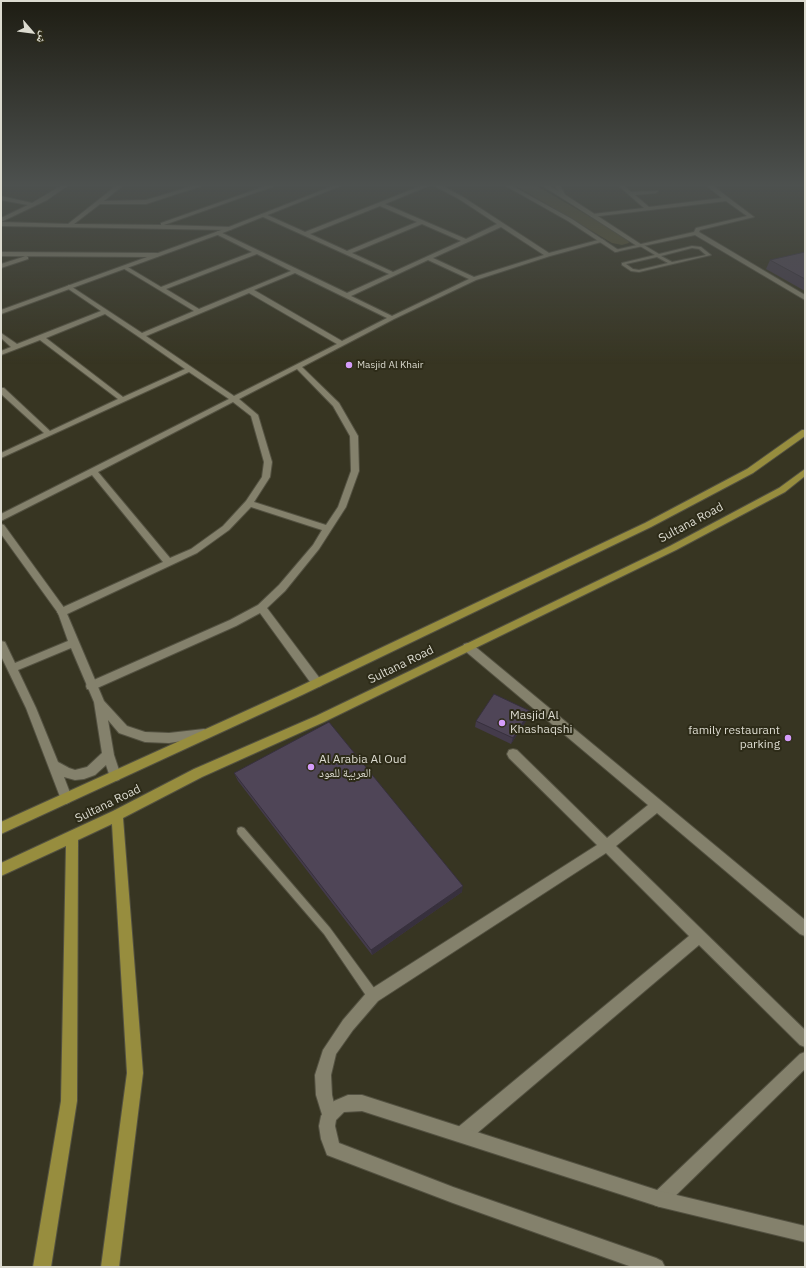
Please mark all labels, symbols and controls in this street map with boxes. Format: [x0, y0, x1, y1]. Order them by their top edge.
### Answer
north arrow [12, 12, 52, 52]
text: ش [34, 29, 52, 46]
place label: Masjid Al Khair [357, 359, 424, 371]
marker: Masjid Al Khair [344, 360, 354, 370]
street label: Sultana Road [656, 500, 726, 546]
street label: Sultana Road [366, 643, 436, 687]
place label: Masjid Al Khashaqshi [510, 709, 573, 737]
marker: Masjid Al Khashaqshi [497, 718, 507, 728]
place label: family restaurant parking [688, 724, 780, 752]
marker: family restaurant parking [783, 733, 793, 743]
place label: Al Arabia Al Oud العربية للعود [319, 753, 407, 781]
marker: Al Arabia Al Oud العربية للعود [306, 762, 316, 772]
street label: Sultana Road [73, 782, 143, 826]

